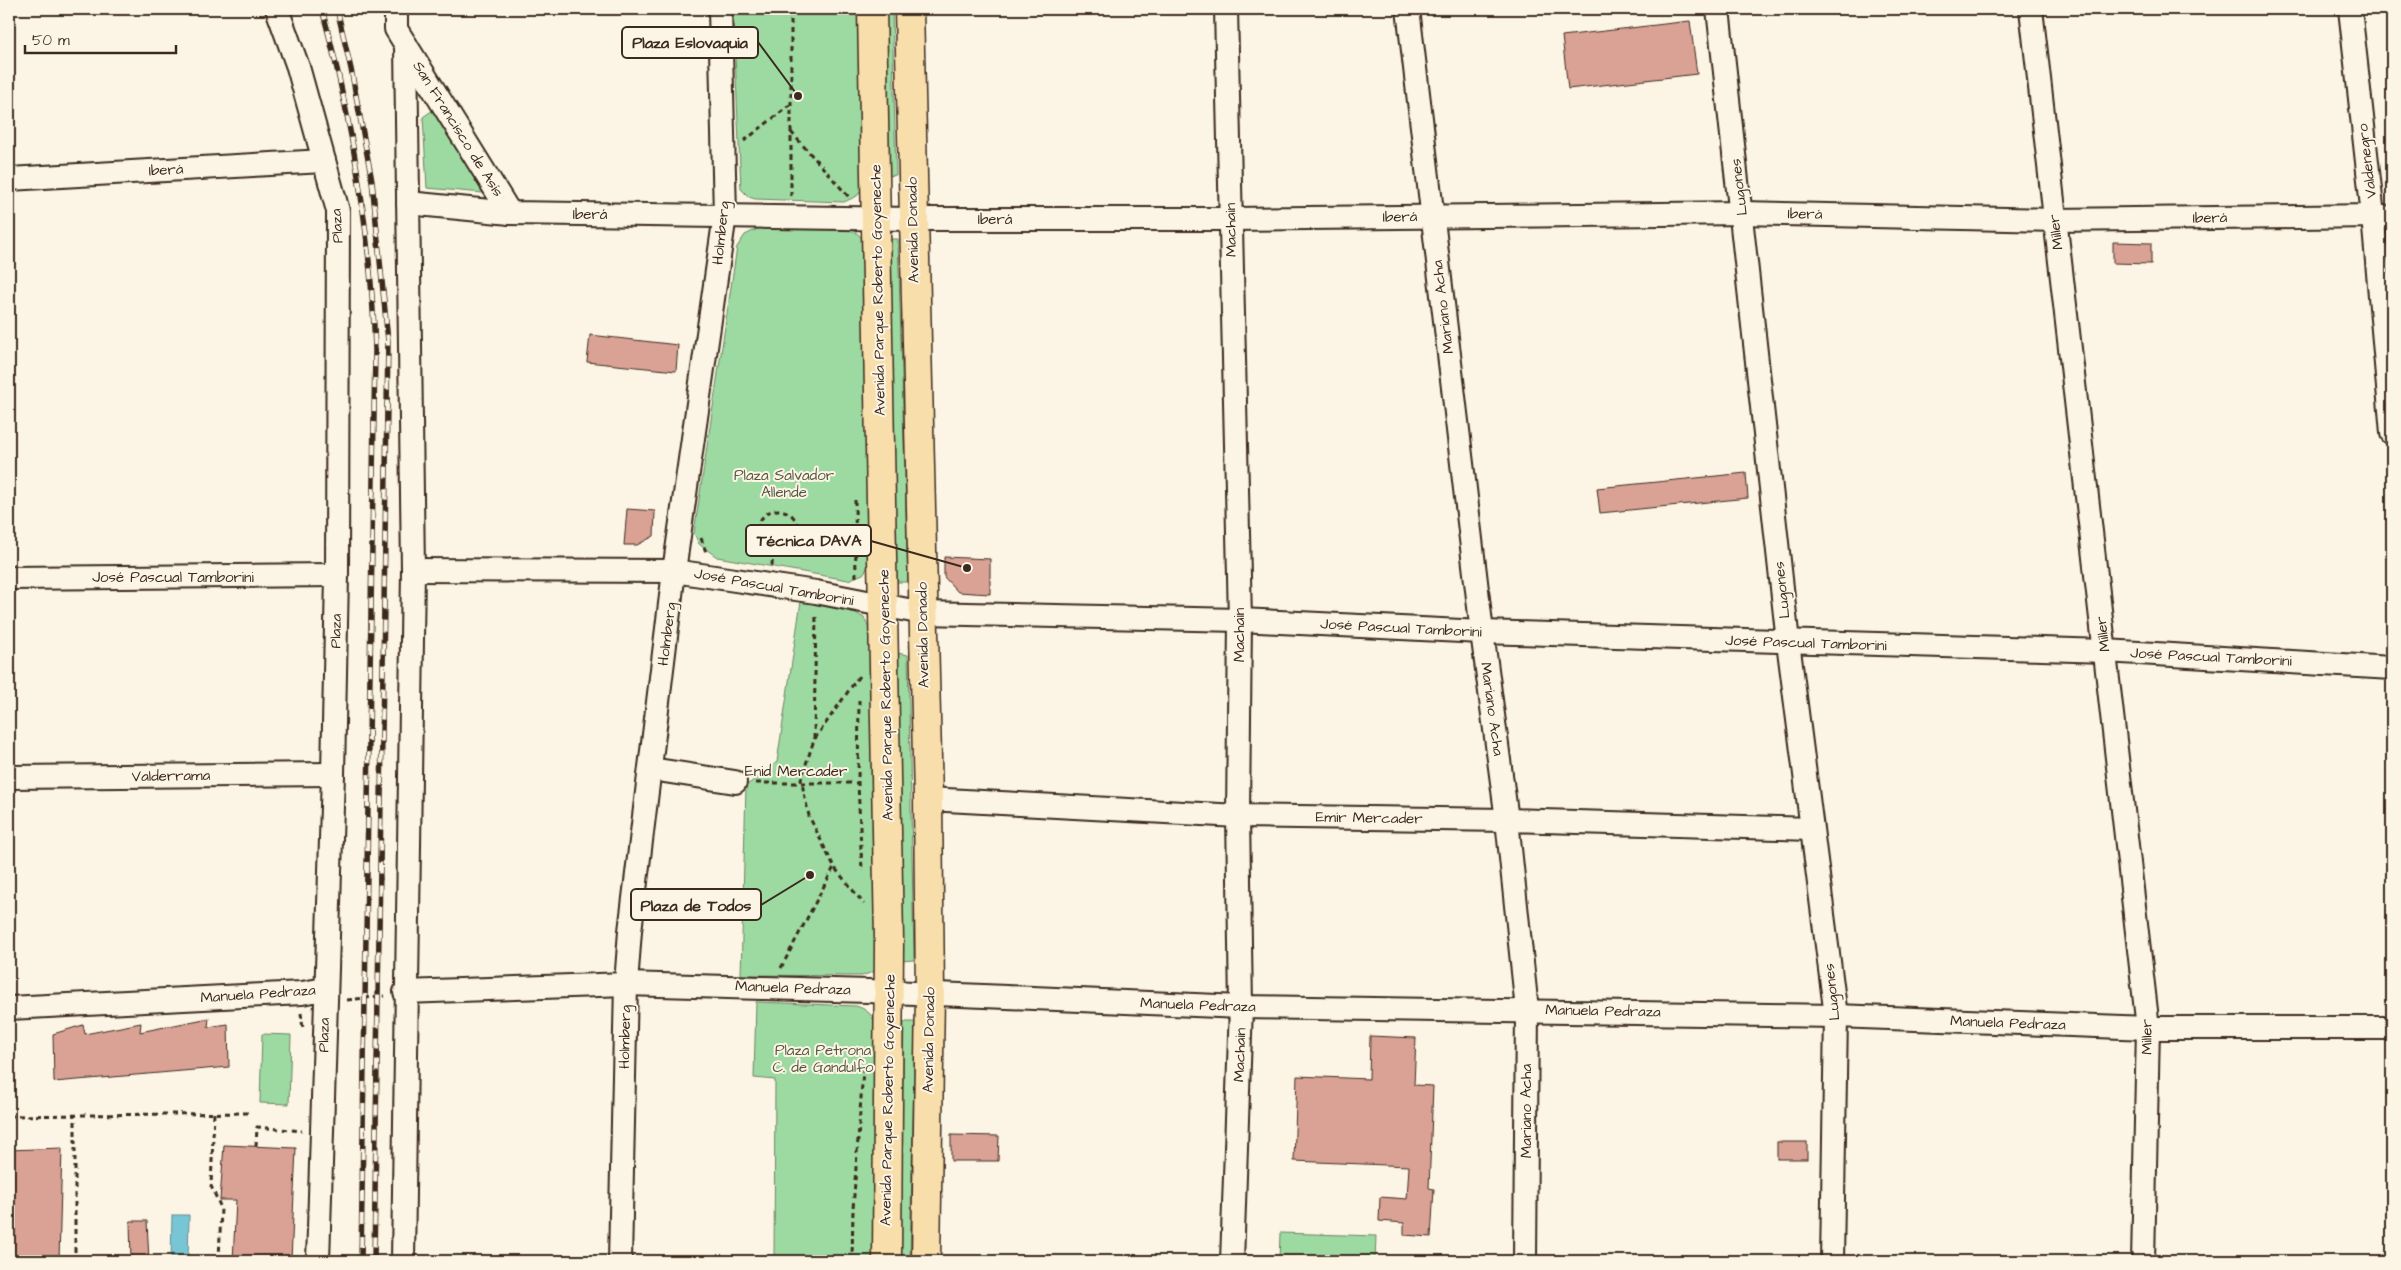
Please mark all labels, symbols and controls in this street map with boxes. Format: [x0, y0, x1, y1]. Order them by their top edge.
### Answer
scale bar [25, 22, 176, 54]
callout: Plaza Eslovaquia [622, 27, 758, 58]
text: 50 m [32, 30, 70, 51]
text: Plaza Eslovaquia [632, 32, 749, 54]
street label: San Francisco de Asís [408, 57, 509, 201]
street label: Valdenegro [2352, 122, 2383, 200]
street label: Lugones [1725, 157, 1754, 217]
street label: Iberá [148, 159, 184, 181]
street label: Avenida Parque Roberto Goyeneche [865, 164, 892, 416]
street label: Avenida Donado [902, 176, 924, 283]
street label: Holmberg [707, 200, 736, 266]
street label: Machain [1220, 202, 1242, 257]
street label: Iberá [1787, 203, 1823, 225]
street label: Iberá [573, 204, 608, 225]
street label: Iberá [1382, 206, 1418, 228]
street label: Iberá [2192, 207, 2228, 229]
street label: Plaza [326, 208, 348, 244]
street label: Iberá [978, 209, 1013, 230]
street label: Miller [2043, 213, 2069, 251]
street label: Mariano Acha [1427, 259, 1459, 355]
park label: Plaza Salvador Allende [734, 465, 834, 503]
callout: Técnica DAVA [746, 525, 871, 556]
text: Técnica DAVA [756, 530, 862, 552]
street label: Lugones [1769, 560, 1796, 620]
street label: José Pascual Tamborini [693, 563, 856, 612]
street label: José Pascual Tamborini [92, 567, 255, 588]
street label: Avenida Parque Roberto Goyeneche [873, 569, 900, 821]
street label: Avenida Donado [912, 581, 934, 688]
street label: Holmberg [653, 601, 682, 667]
street label: Machain [1229, 607, 1250, 662]
street label: Plaza [325, 613, 347, 648]
street label: José Pascual Tamborini [1320, 613, 1483, 643]
street label: Miller [2090, 615, 2116, 653]
street label: José Pascual Tamborini [1725, 630, 1888, 656]
street label: José Pascual Tamborini [2130, 642, 2293, 672]
street label: Mariano Acha [1475, 661, 1509, 758]
street label: Enid Mercader [745, 761, 847, 782]
street label: Valderrama [131, 765, 211, 787]
street label: Emir Mercader [1315, 807, 1423, 829]
callout: Plaza de Todos [631, 889, 761, 920]
text: Plaza de Todos [641, 895, 751, 917]
street label: Lugones [1819, 962, 1846, 1022]
street label: Avenida Parque Roberto Goyeneche [875, 974, 902, 1226]
street label: Manuela Pedraza [735, 975, 851, 1001]
street label: Manuela Pedraza [200, 979, 317, 1009]
street label: Avenida Donado [918, 986, 940, 1093]
street label: Manuela Pedraza [1140, 992, 1256, 1018]
street label: Manuela Pedraza [1545, 999, 1661, 1023]
street label: Holmberg [614, 1005, 637, 1069]
street label: Manuela Pedraza [1950, 1010, 2066, 1036]
street label: Plaza [313, 1017, 335, 1052]
street label: Miller [2136, 1019, 2158, 1055]
street label: Machain [1229, 1027, 1251, 1083]
park label: Plaza Petrona C. de Gandulfo [772, 1040, 874, 1078]
street label: Mariano Acha [1516, 1063, 1537, 1158]

